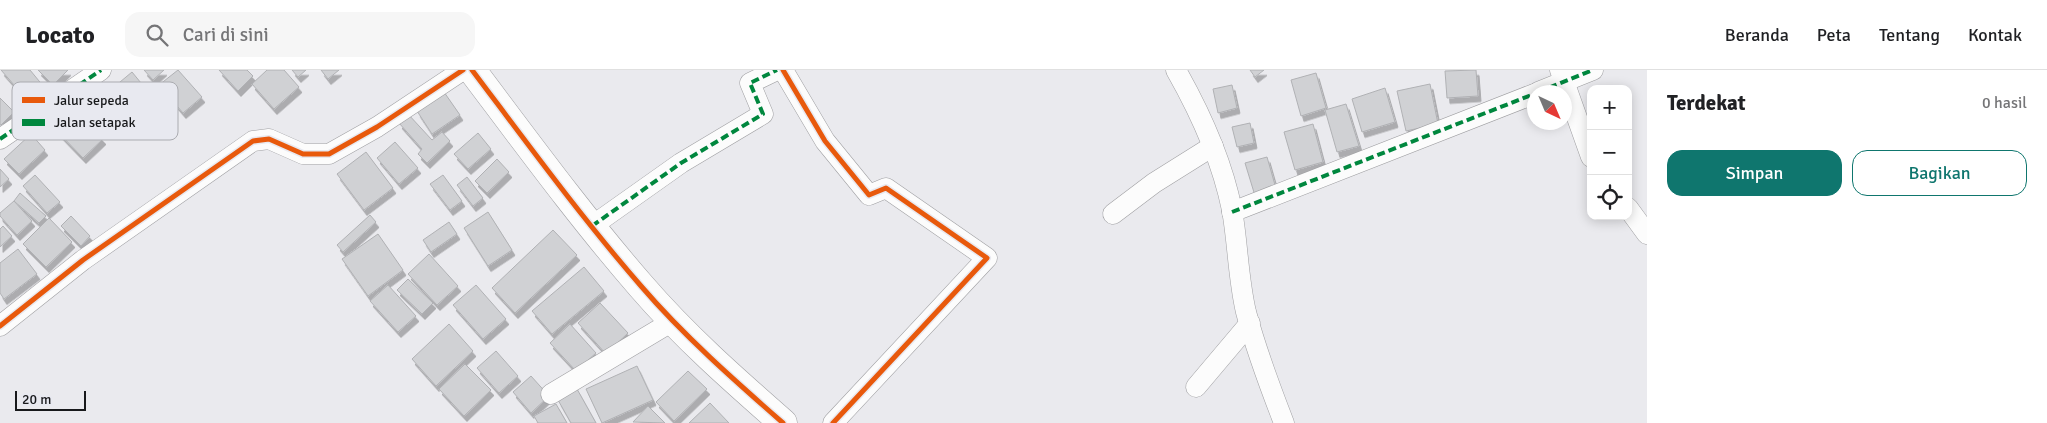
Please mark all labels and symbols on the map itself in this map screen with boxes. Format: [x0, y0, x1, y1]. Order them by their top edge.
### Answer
legend [12, 82, 178, 140]
north arrow [1527, 85, 1572, 130]
text: Jalur sepeda [54, 92, 129, 109]
text: Jalan setapak [54, 114, 136, 131]
scale bar [15, 388, 86, 411]

